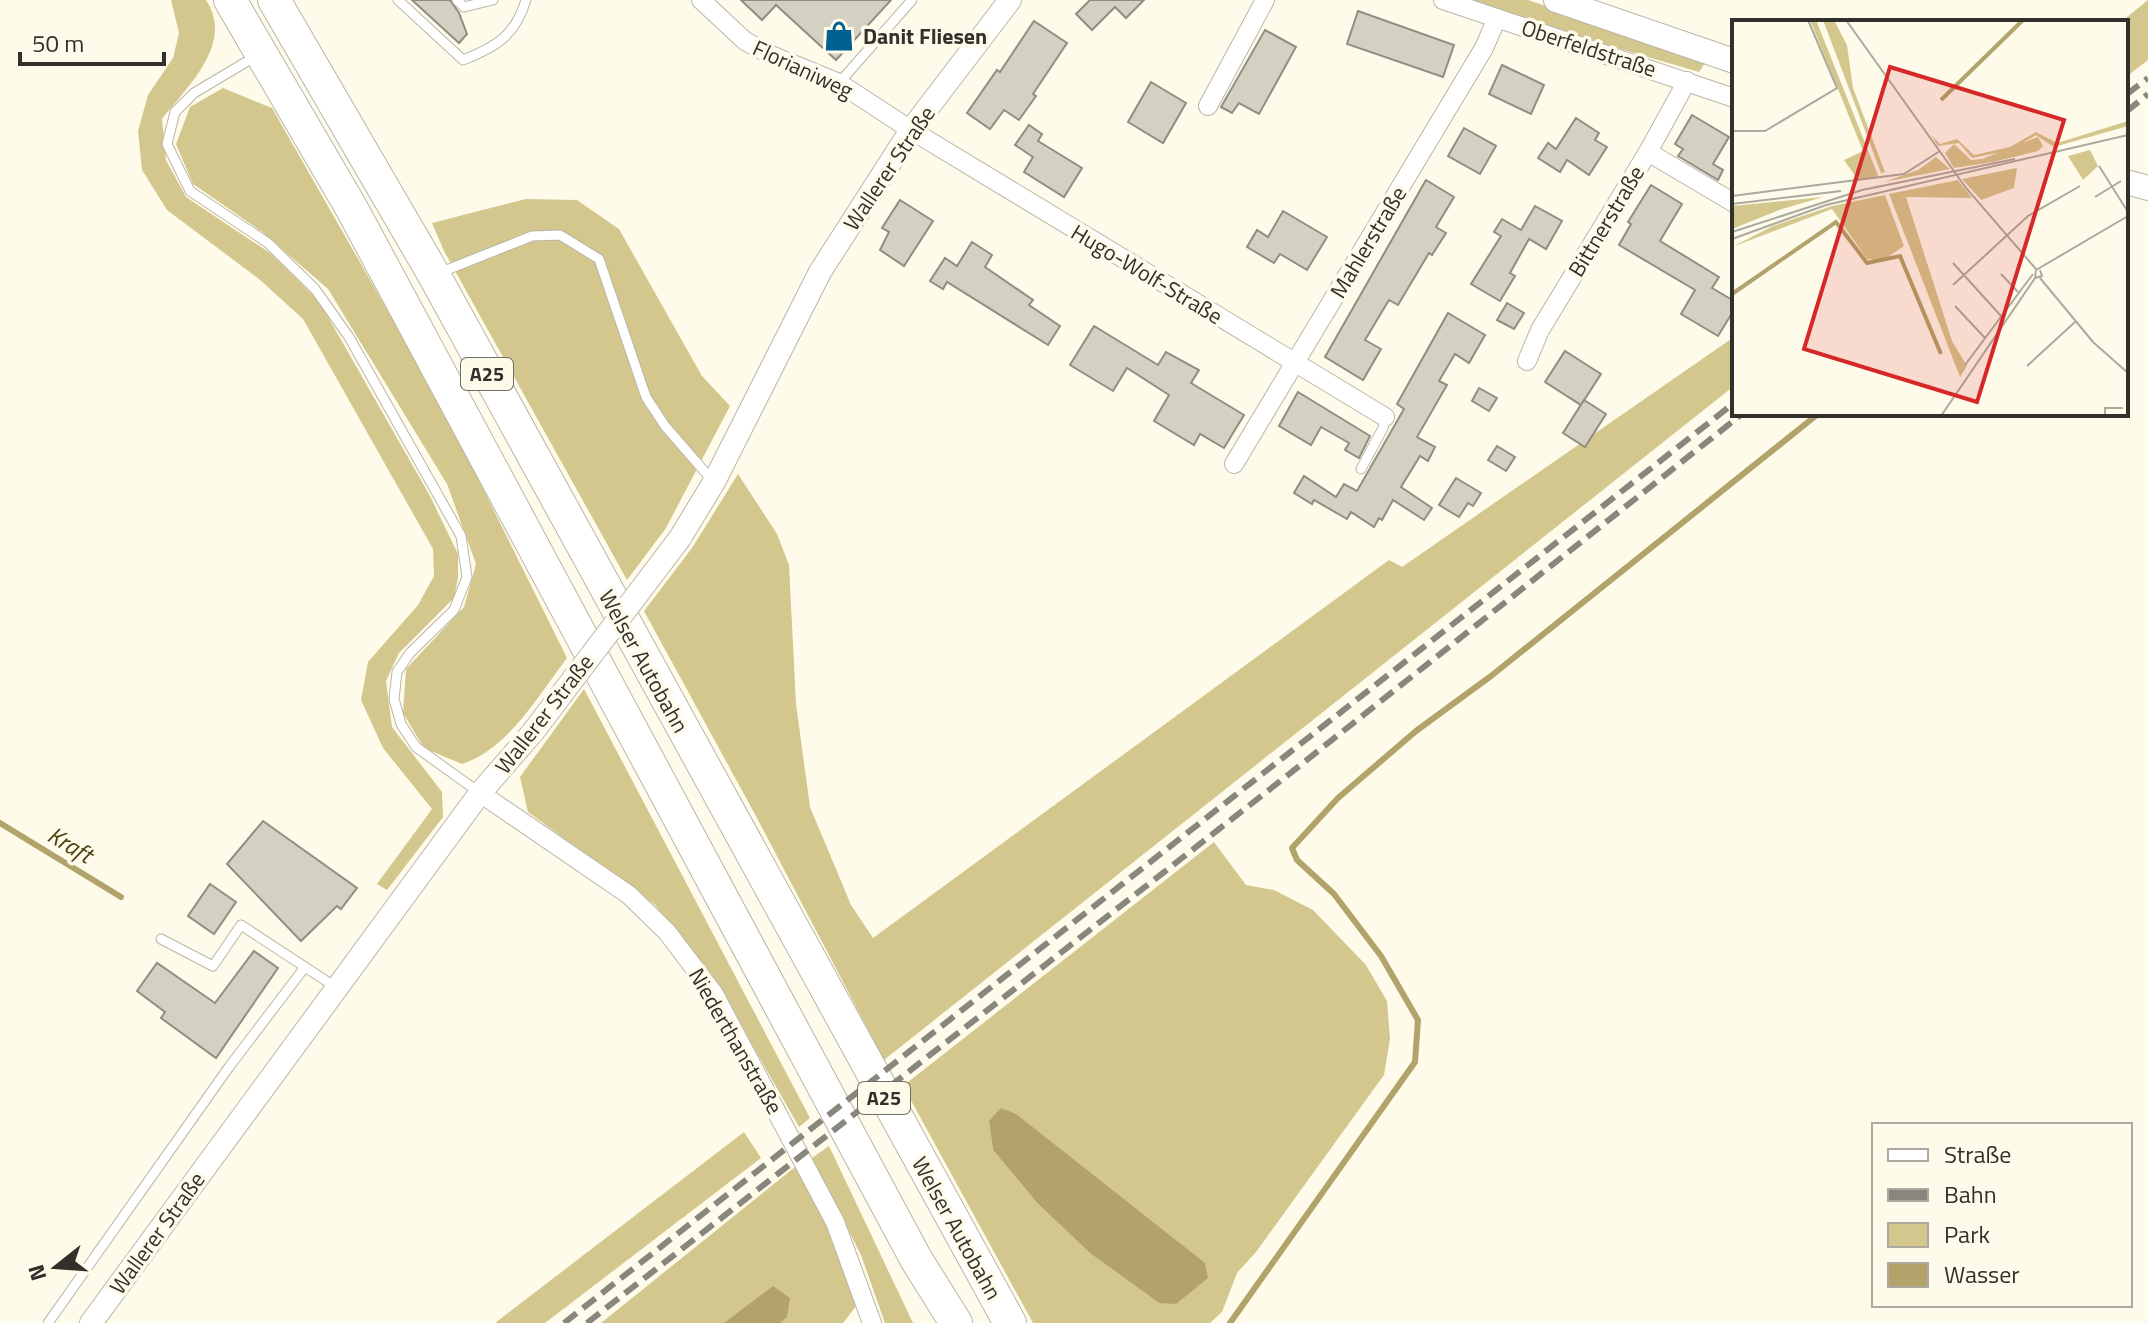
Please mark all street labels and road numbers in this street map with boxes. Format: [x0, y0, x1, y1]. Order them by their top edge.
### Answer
street label: Oberfeldstraße [1517, 10, 1661, 86]
street label: Florianiweg [747, 31, 859, 107]
street label: Wallerer Straße [835, 99, 943, 237]
street label: Bittnerstraße [1559, 159, 1653, 283]
street label: Mahlerstraße [1321, 179, 1415, 305]
street label: Hugo-Wolf-Straße [1065, 215, 1229, 333]
road number: A25 [461, 358, 513, 390]
street label: Welser Autobahn [590, 583, 698, 739]
street label: Wallerer Straße [486, 647, 602, 781]
street label: Niederthanstraße [680, 962, 792, 1120]
road number: A25 [858, 1082, 910, 1114]
street label: Welser Autobahn [903, 1150, 1011, 1306]
street label: Wallerer Straße [101, 1165, 213, 1301]

